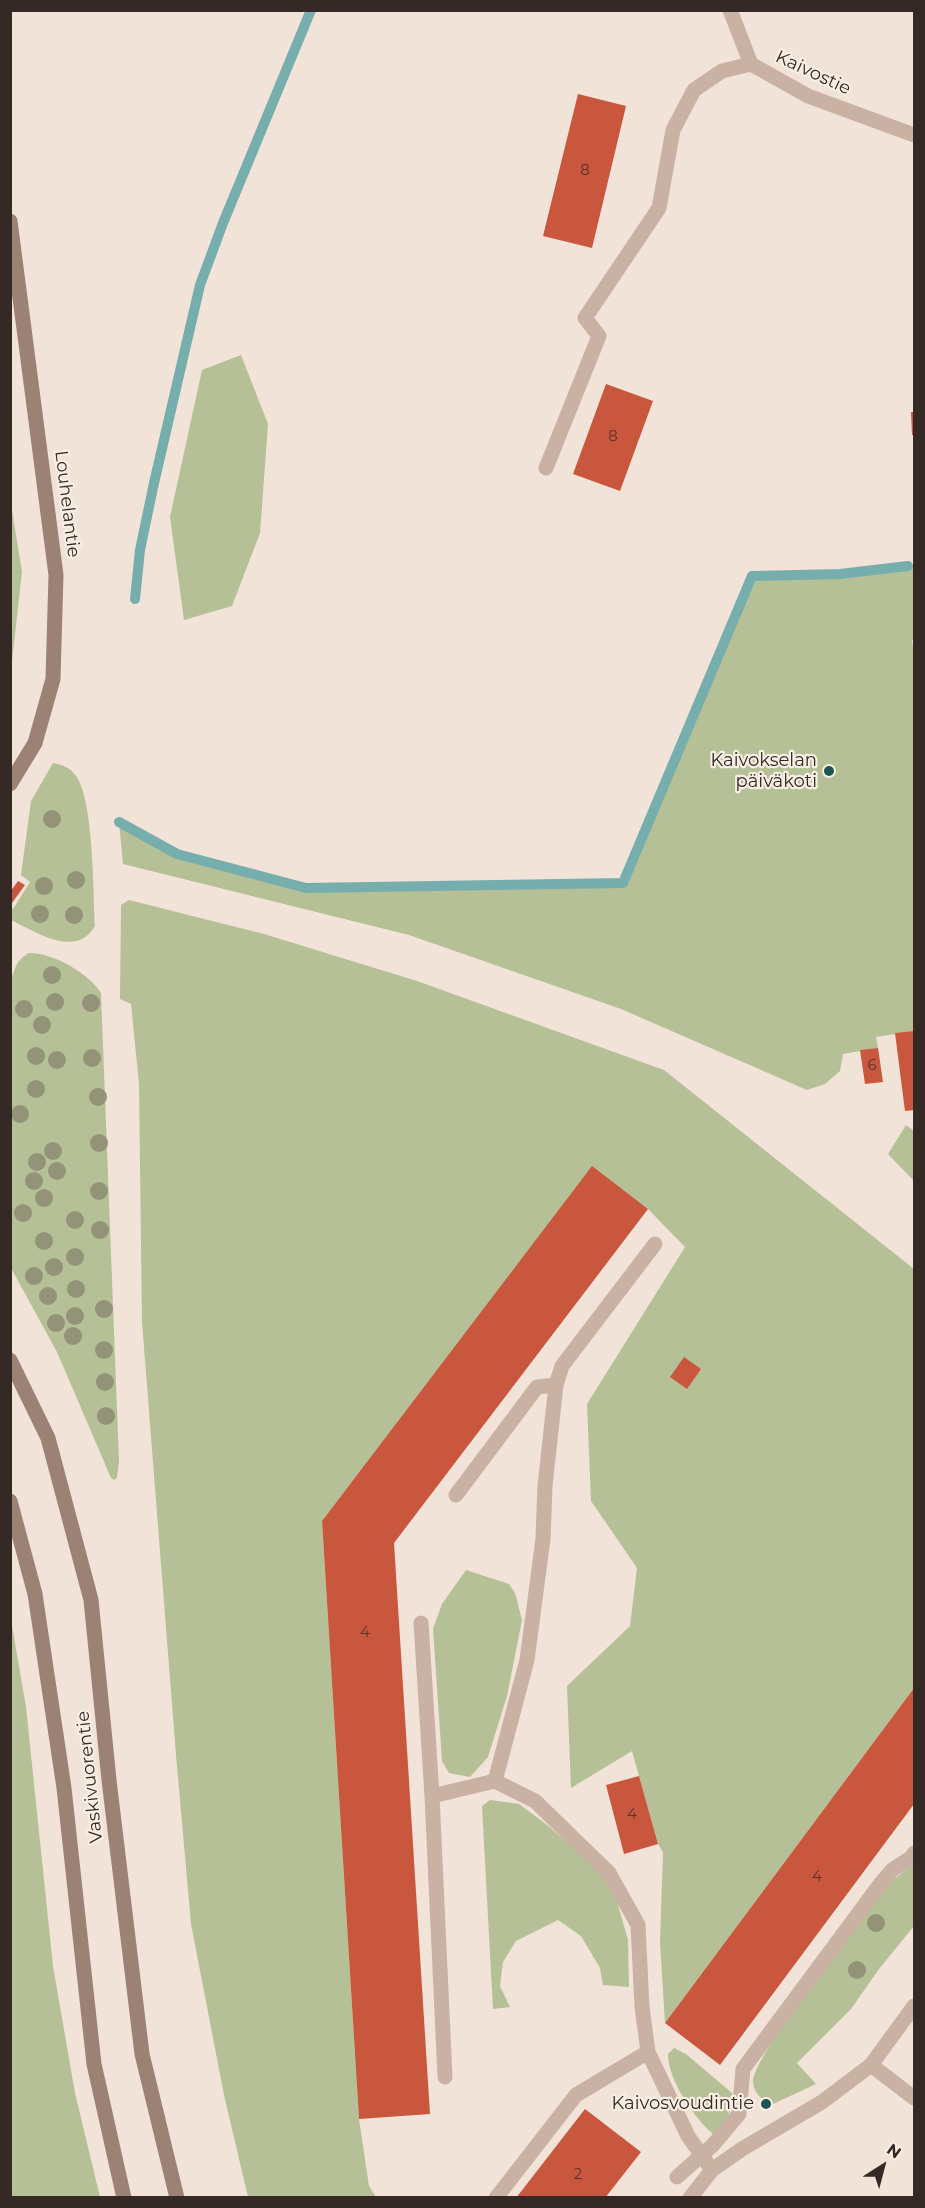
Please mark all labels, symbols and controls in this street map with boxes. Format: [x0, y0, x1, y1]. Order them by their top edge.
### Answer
street label: Kaivostie [772, 46, 854, 100]
house number: 8 [580, 162, 590, 180]
house number: 8 [608, 428, 618, 446]
street label: Louhelantie [50, 449, 84, 559]
place label: Kaivokselan päiväkoti [710, 750, 817, 792]
marker: Kaivokselan päiväkoti [822, 764, 836, 778]
house number: 6 [867, 1057, 877, 1075]
house number: 4 [360, 1624, 370, 1642]
street label: Vaskivuorentie [72, 1710, 108, 1844]
house number: 4 [627, 1806, 637, 1824]
house number: 4 [812, 1868, 822, 1886]
place label: Kaivosvoudintie [612, 2093, 754, 2115]
marker: Kaivosvoudintie [759, 2097, 773, 2111]
north arrow [853, 2136, 913, 2196]
text: N [883, 2140, 905, 2163]
house number: 2 [574, 2166, 582, 2184]

